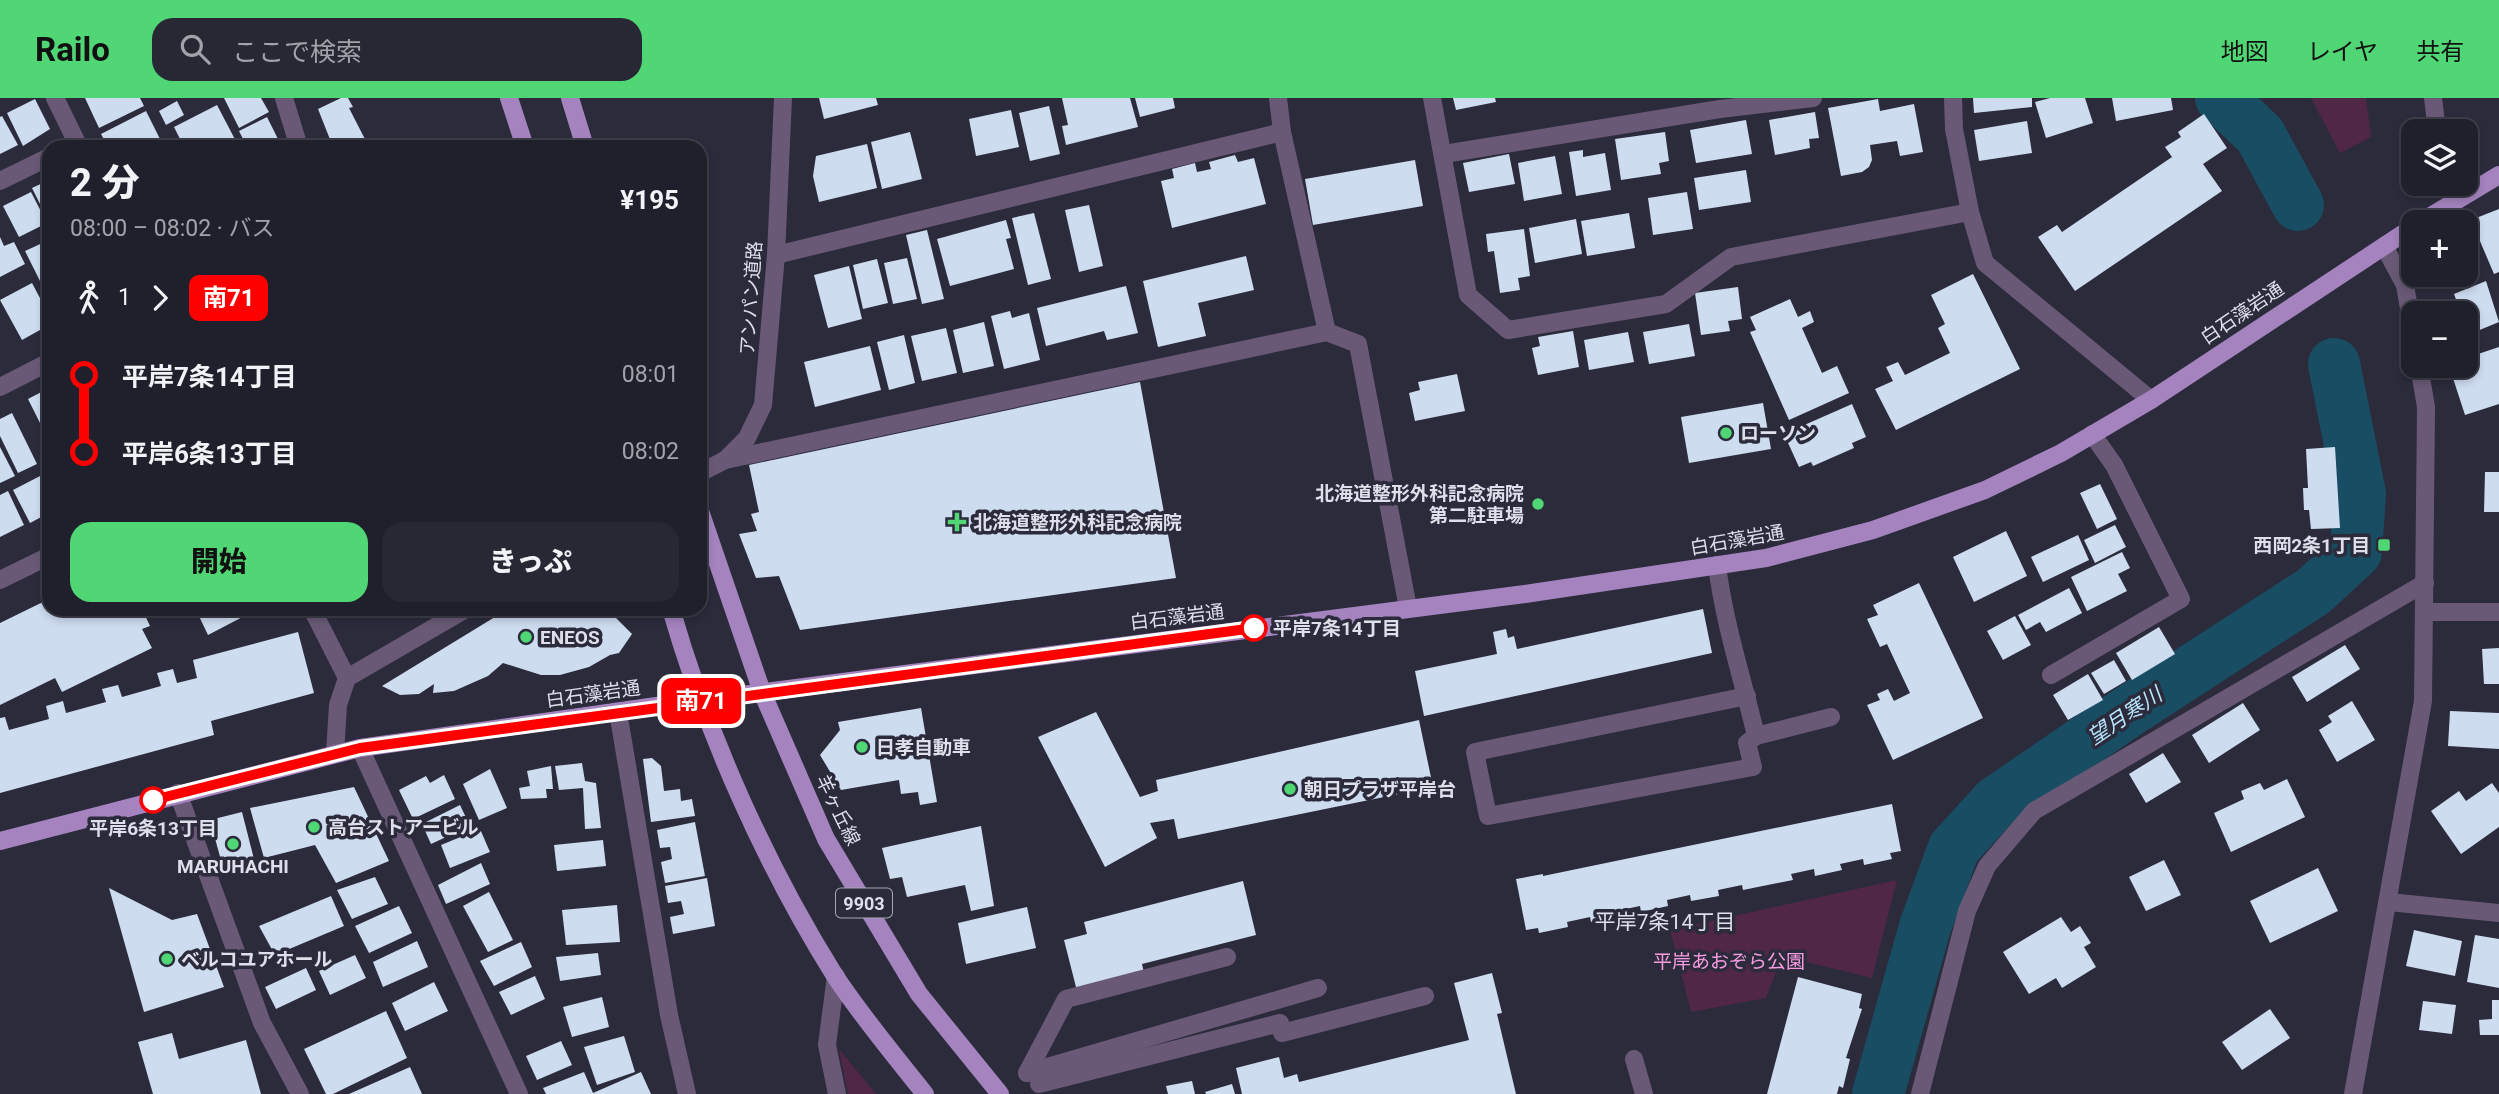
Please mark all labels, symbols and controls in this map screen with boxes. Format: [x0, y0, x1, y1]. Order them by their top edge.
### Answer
search box [152, 18, 642, 81]
text: Railo [35, 30, 110, 69]
icon: search [176, 30, 214, 68]
text: ここで検索 [232, 37, 362, 67]
text: 地図 [2221, 38, 2269, 66]
text: レイヤ [2307, 38, 2378, 66]
text: 共有 [2416, 38, 2464, 66]
map controls [2401, 119, 2478, 378]
button: layers [2401, 119, 2478, 196]
text: 2 分 [70, 161, 139, 205]
text: ¥195 [620, 185, 679, 215]
button: + [2401, 210, 2478, 287]
text: 08:00 – 08:02 · バス [70, 215, 274, 242]
street label: アンパン道路 [736, 240, 766, 356]
street label: 白石藻岩通 [2196, 277, 2288, 349]
icon: walk [70, 279, 108, 317]
icon: forward [141, 279, 179, 317]
text: 1 [118, 284, 131, 311]
text: 南71 [203, 284, 254, 312]
button: − [2401, 301, 2478, 378]
text: 08:01 [622, 361, 679, 388]
text: 平岸7条14丁目 [122, 362, 297, 392]
place label: ローソン [1740, 422, 1816, 445]
marker: ローソン [1718, 425, 1734, 441]
text: 08:02 [622, 438, 679, 465]
text: 平岸6条13丁目 [122, 439, 297, 469]
place label: 北海道整形外科記念病院 第二駐車場 [1315, 482, 1524, 527]
marker: 北海道整形外科記念病院 第二駐車場 [1530, 496, 1546, 512]
place label: 北海道整形外科記念病院 [973, 511, 1182, 534]
marker: 北海道整形外科記念病院 [947, 512, 967, 532]
street label: 白石藻岩通 [1688, 520, 1786, 560]
button: 開始 [70, 522, 368, 602]
button: きっぷ [382, 522, 679, 602]
place label: 西岡2条1丁目 [2253, 534, 2370, 557]
marker: 西岡2条1丁目 [2376, 537, 2392, 553]
street label: 白石藻岩通 [1128, 600, 1226, 634]
marker: 平岸7条14丁目 [1241, 615, 1267, 641]
place label: 平岸7条14丁目 [1273, 617, 1401, 640]
place label: ENEOS [540, 626, 600, 649]
marker: ENEOS [518, 629, 534, 645]
street label: 白石藻岩通 [544, 676, 642, 712]
line badge: 南71 [661, 678, 741, 724]
water label: 望月寒川 [2083, 681, 2168, 749]
text: 南71 [675, 687, 727, 715]
place label: 日孝自動車 [876, 736, 971, 759]
marker: 日孝自動車 [854, 739, 870, 755]
street label: 羊ヶ丘線 [811, 771, 865, 849]
place label: 朝日プラザ平岸台 [1304, 778, 1456, 801]
marker: 朝日プラザ平岸台 [1282, 781, 1298, 797]
marker: 平岸6条13丁目 [140, 787, 166, 813]
place label: 高台ストアービル [328, 816, 479, 839]
place label: 平岸6条13丁目 [89, 817, 217, 840]
marker: 高台ストアービル [306, 819, 322, 835]
marker: MARUHACHI [225, 836, 241, 852]
place label: MARUHACHI [177, 855, 289, 878]
road number: 9903 [836, 888, 892, 918]
district label: 平岸7条14丁目 [1595, 910, 1735, 934]
place label: ベルコユアホール [181, 948, 333, 971]
park label: 平岸あおぞら公園 [1653, 950, 1805, 973]
marker: ベルコユアホール [159, 951, 175, 967]

